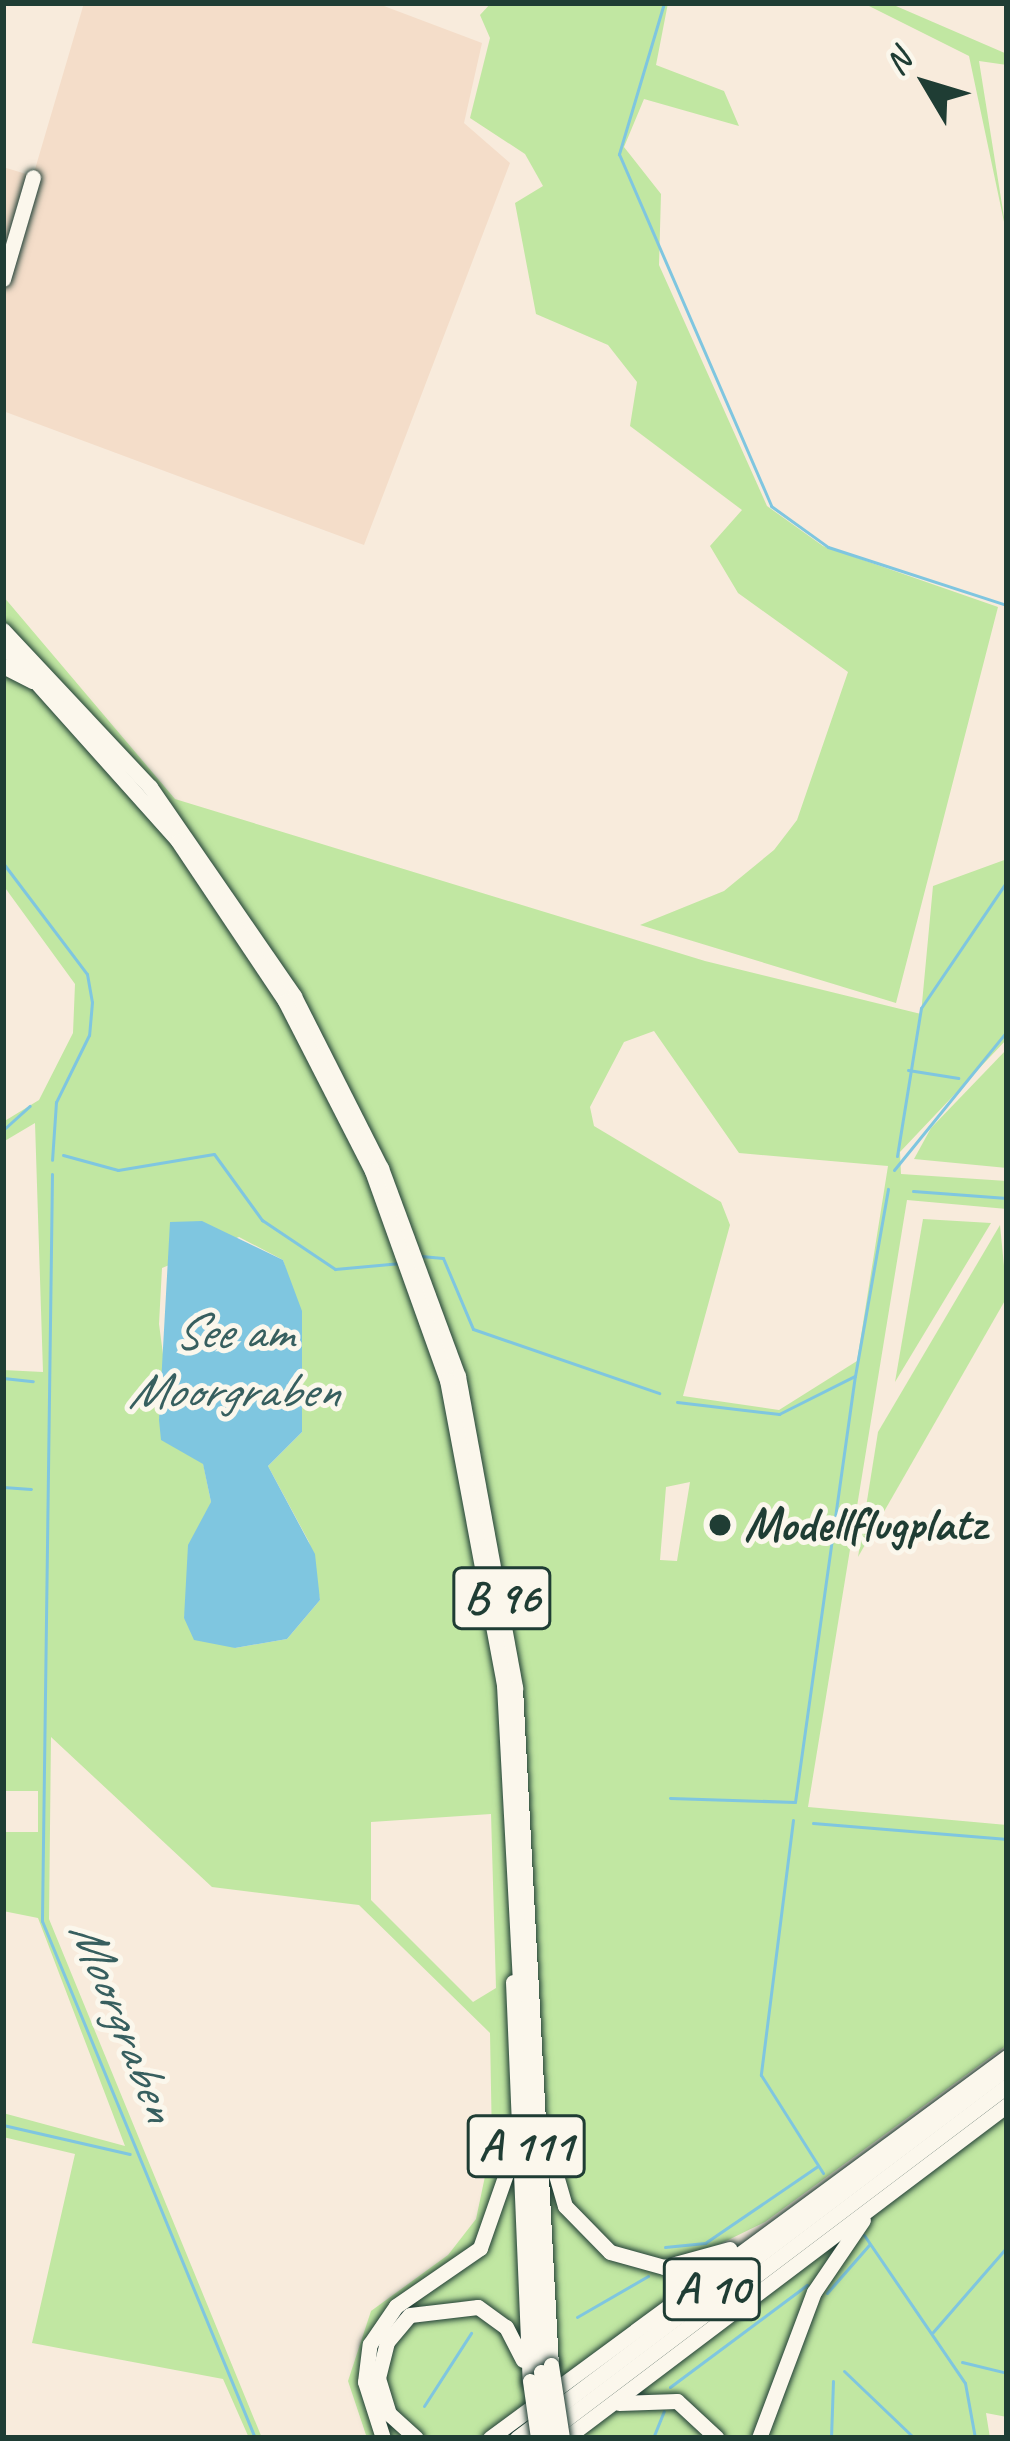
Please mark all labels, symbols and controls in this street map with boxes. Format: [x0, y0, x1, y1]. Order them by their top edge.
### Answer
north arrow [866, 24, 986, 144]
text: N [875, 41, 920, 83]
water label: See am Moorgraben [128, 1301, 338, 1421]
place label: Modellflugplatz [744, 1496, 985, 1554]
marker: Modellflugplatz [707, 1512, 733, 1538]
road number: B 96 [451, 1559, 553, 1637]
water label: Moorgraben [56, 1911, 192, 2129]
road number: A 111 [466, 2107, 586, 2185]
road number: A 10 [661, 2250, 763, 2328]

